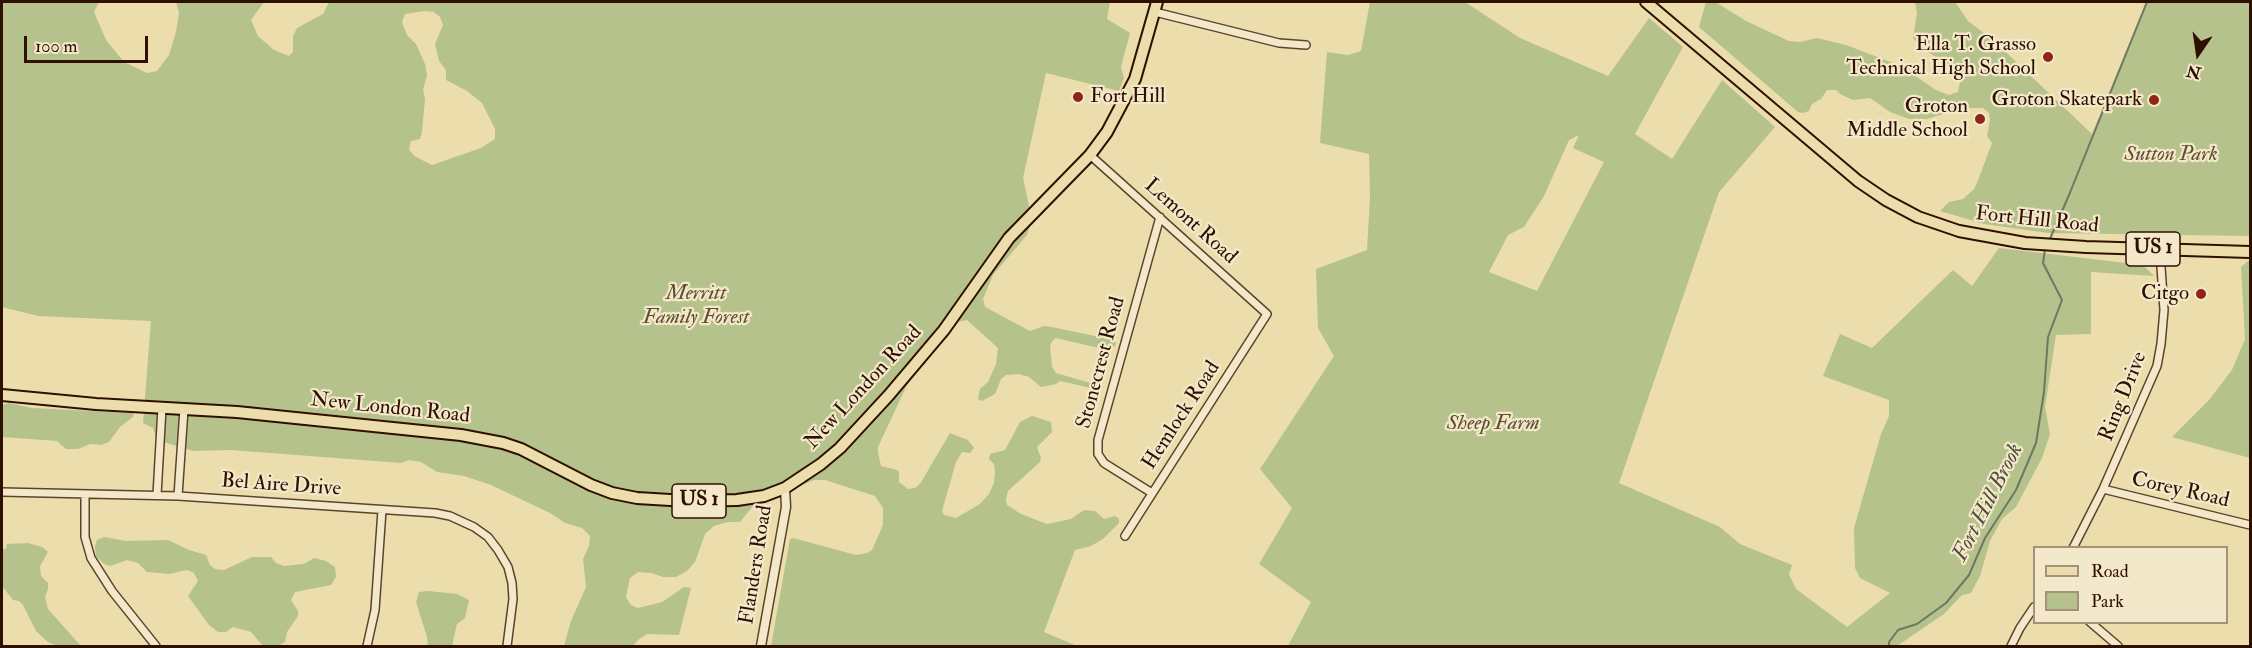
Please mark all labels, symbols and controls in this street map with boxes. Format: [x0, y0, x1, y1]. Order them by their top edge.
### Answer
scale bar [27, 24, 152, 62]
north arrow [2168, 24, 2228, 84]
place label: Ella T. Grasso Technical High School [1846, 32, 2036, 82]
text: 100 m [35, 35, 78, 58]
marker: Ella T. Grasso Technical High School [2041, 50, 2055, 64]
text: N [2185, 60, 2203, 83]
place label: Fort Hill [1090, 84, 1165, 110]
place label: Groton Skatepark [1992, 87, 2142, 113]
marker: Fort Hill [1071, 90, 1085, 104]
marker: Groton Skatepark [2147, 93, 2161, 107]
place label: Groton Middle School [1846, 94, 1968, 144]
marker: Groton Middle School [1973, 112, 1987, 126]
park label: Sutton Park [2124, 142, 2218, 168]
street label: Lemont Road [1138, 174, 1242, 270]
street label: Fort Hill Road [1974, 202, 2100, 240]
road number: US 1 [2126, 232, 2180, 266]
park label: Merritt Family Forest [643, 281, 749, 331]
place label: Citgo [2141, 281, 2189, 307]
marker: Citgo [2194, 287, 2208, 301]
street label: Stonecrest Road [1072, 294, 1132, 432]
street label: New London Road [800, 321, 928, 455]
street label: Ring Drive [2095, 349, 2153, 445]
street label: Hemlock Road [1138, 357, 1226, 475]
street label: New London Road [309, 388, 471, 430]
park label: Sheep Farm [1447, 411, 1539, 437]
water label: Fort Hill Brook [1948, 440, 2030, 566]
street label: Corey Road [2129, 468, 2231, 514]
street label: Bel Aire Drive [220, 469, 342, 503]
road number: US 1 [672, 484, 726, 518]
street label: Flanders Road [735, 504, 779, 626]
legend [2033, 546, 2228, 624]
text: Road [2091, 560, 2129, 583]
text: Park [2091, 590, 2124, 613]

